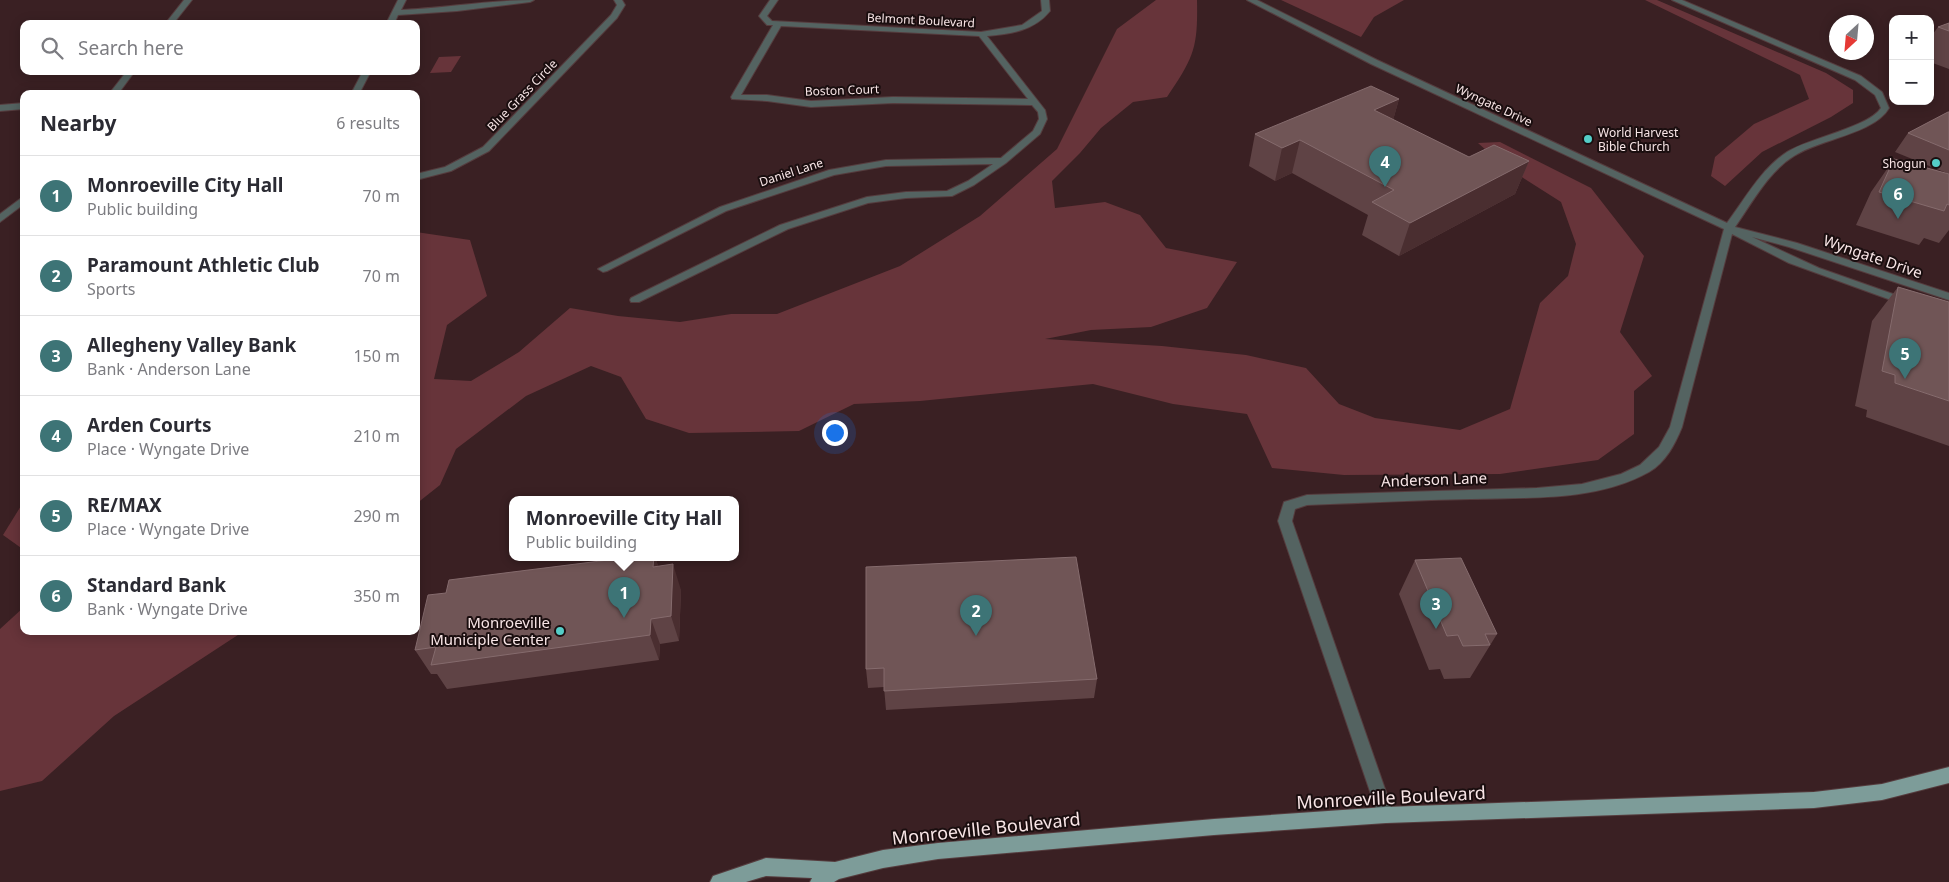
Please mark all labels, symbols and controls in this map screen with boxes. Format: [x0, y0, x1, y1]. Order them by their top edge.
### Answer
street label: Belmont Boulevard [867, 9, 975, 31]
north arrow [1829, 15, 1874, 60]
map controls [1889, 15, 1934, 105]
button: + [1889, 15, 1934, 60]
search box [20, 20, 420, 75]
icon: search [38, 34, 66, 62]
text: Search here [78, 35, 184, 61]
street label: Blue Grass Circle [483, 55, 561, 135]
button: − [1889, 60, 1934, 105]
street label: Boston Court [804, 80, 880, 100]
street label: Wyngate Drive [1453, 80, 1535, 130]
text: Nearby [40, 109, 116, 137]
text: 6 results [336, 112, 400, 134]
place label: World Harvest Bible Church [1598, 124, 1679, 155]
marker: World Harvest Bible Church [1582, 133, 1594, 145]
pin: 4 [1369, 146, 1401, 187]
street label: Daniel Lane [757, 154, 825, 190]
place label: Shogun [1883, 155, 1926, 172]
marker: Shogun [1930, 157, 1942, 169]
text: Monroeville City Hall [87, 172, 283, 198]
pin: 6 [1882, 178, 1914, 219]
text: 1 [51, 185, 61, 207]
text: 70 m [363, 185, 400, 207]
text: Public building [87, 198, 198, 220]
street label: Wyngate Drive [1821, 230, 1925, 282]
text: Paramount Athletic Club [87, 252, 320, 278]
text: 2 [51, 265, 61, 287]
text: 70 m [363, 265, 400, 287]
text: Sports [87, 278, 135, 300]
text: Allegheny Valley Bank [87, 332, 296, 358]
pin: 5 [1889, 338, 1921, 379]
text: 3 [51, 345, 61, 367]
text: 150 m [353, 345, 400, 367]
text: Bank · Anderson Lane [87, 358, 251, 380]
text: Arden Courts [87, 412, 212, 438]
your location [822, 420, 848, 446]
text: 4 [51, 425, 61, 447]
text: 210 m [353, 425, 400, 447]
text: Place · Wyngate Drive [87, 438, 249, 460]
street label: Anderson Lane [1381, 467, 1487, 491]
text: RE/MAX [87, 492, 162, 518]
popup [509, 496, 739, 561]
text: 5 [51, 505, 61, 527]
text: 290 m [353, 505, 400, 527]
text: Monroeville City Hall [526, 505, 722, 531]
text: Place · Wyngate Drive [87, 518, 249, 540]
text: Public building [526, 531, 637, 553]
text: Standard Bank [87, 572, 226, 598]
pin: 1 [608, 577, 640, 618]
text: 6 [51, 585, 61, 607]
text: 350 m [353, 585, 400, 607]
pin: 3 [1420, 588, 1452, 629]
pin: 2 [960, 595, 992, 636]
text: Bank · Wyngate Drive [87, 598, 248, 620]
place label: Monroeville Municiple Center [430, 612, 550, 649]
marker: Monroeville Municiple Center [554, 625, 566, 637]
street label: Monroeville Boulevard [1296, 780, 1486, 814]
street label: Monroeville Boulevard [890, 806, 1082, 850]

